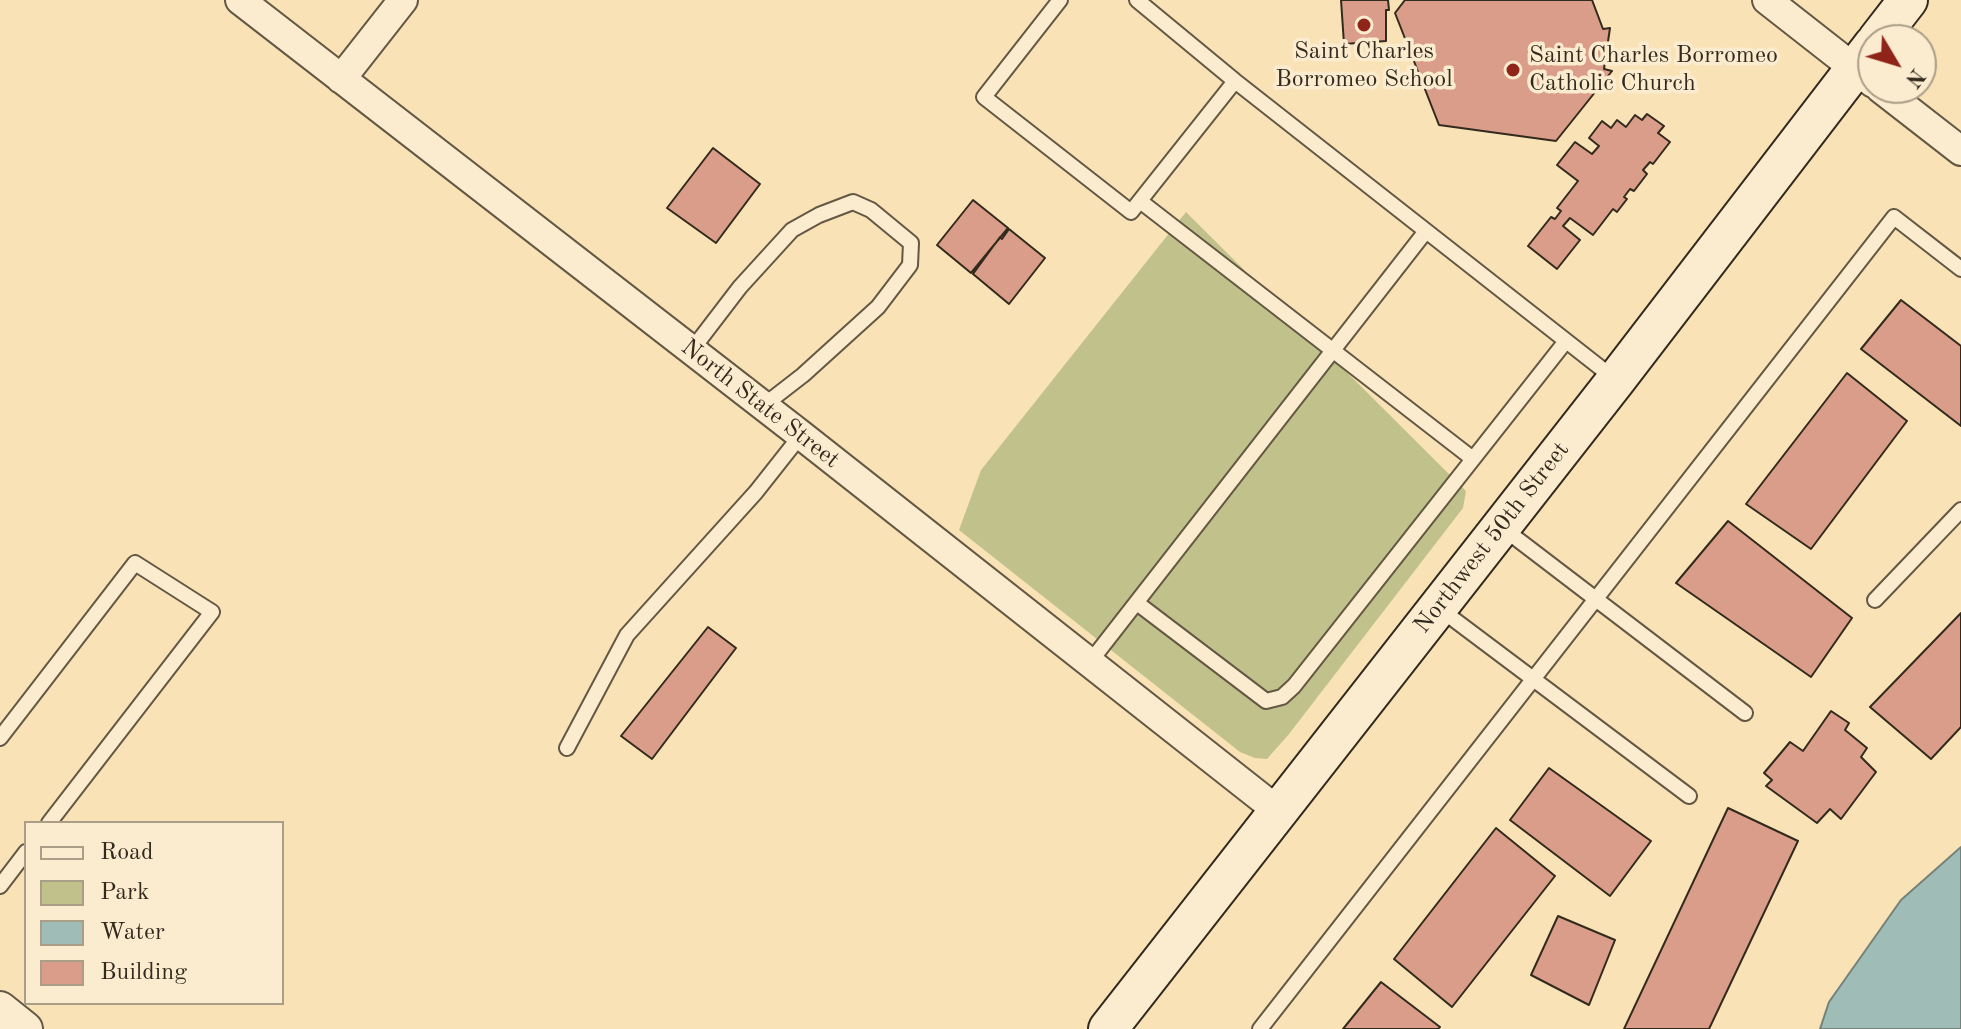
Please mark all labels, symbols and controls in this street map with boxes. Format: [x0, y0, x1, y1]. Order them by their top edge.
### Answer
marker: Saint Charles Borromeo School [1355, 16, 1373, 34]
north arrow [1857, 24, 1937, 104]
place label: Saint Charles Borromeo School [1275, 38, 1453, 94]
place label: Saint Charles Borromeo Catholic Church [1529, 42, 1778, 98]
marker: Saint Charles Borromeo Catholic Church [1504, 61, 1522, 79]
text: N [1900, 64, 1928, 91]
street label: North State Street [675, 333, 845, 475]
street label: Northwest 50th Street [1408, 436, 1576, 640]
legend [24, 821, 284, 1005]
text: Road [100, 841, 153, 865]
text: Park [100, 881, 149, 905]
text: Water [100, 921, 165, 945]
text: Building [100, 961, 187, 985]

